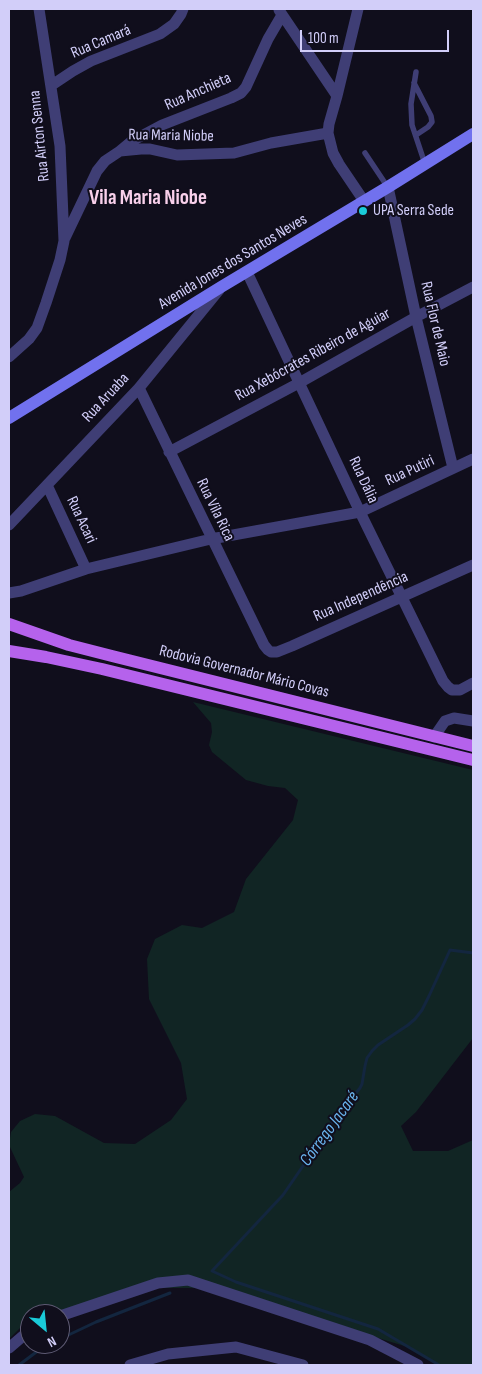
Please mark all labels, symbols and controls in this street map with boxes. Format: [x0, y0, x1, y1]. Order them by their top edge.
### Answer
scale bar [302, 20, 451, 52]
street label: Rua Camará [68, 21, 134, 63]
text: 100 m [308, 29, 339, 48]
street label: Rua Anchieta [162, 69, 234, 115]
street label: Rua Airton Senna [26, 90, 54, 182]
street label: Rua Maria Niobe [128, 126, 214, 146]
district label: Vila Maria Niobe [89, 186, 207, 212]
place label: UPA Serra Sede [373, 201, 454, 221]
marker: UPA Serra Sede [357, 205, 369, 217]
street label: Avenida Jones dos Santos Neves [155, 210, 311, 314]
street label: Rua Flor de Maio [416, 280, 454, 368]
street label: Rua Xebócrates Ribeiro de Aguiar [232, 304, 394, 406]
street label: Rua Aruaba [78, 369, 134, 427]
street label: Rua Putiri [383, 451, 437, 491]
street label: Rua Dália [344, 454, 382, 506]
street label: Rua Vila Rica [192, 476, 238, 544]
street label: Rua Acari [62, 493, 100, 547]
street label: Rua Independência [311, 568, 411, 626]
street label: Rodovia Governador Mário Covas [157, 642, 331, 702]
water label: Córrego Jacaré [296, 1087, 364, 1171]
north arrow [20, 1304, 70, 1354]
text: N [45, 1333, 59, 1351]

